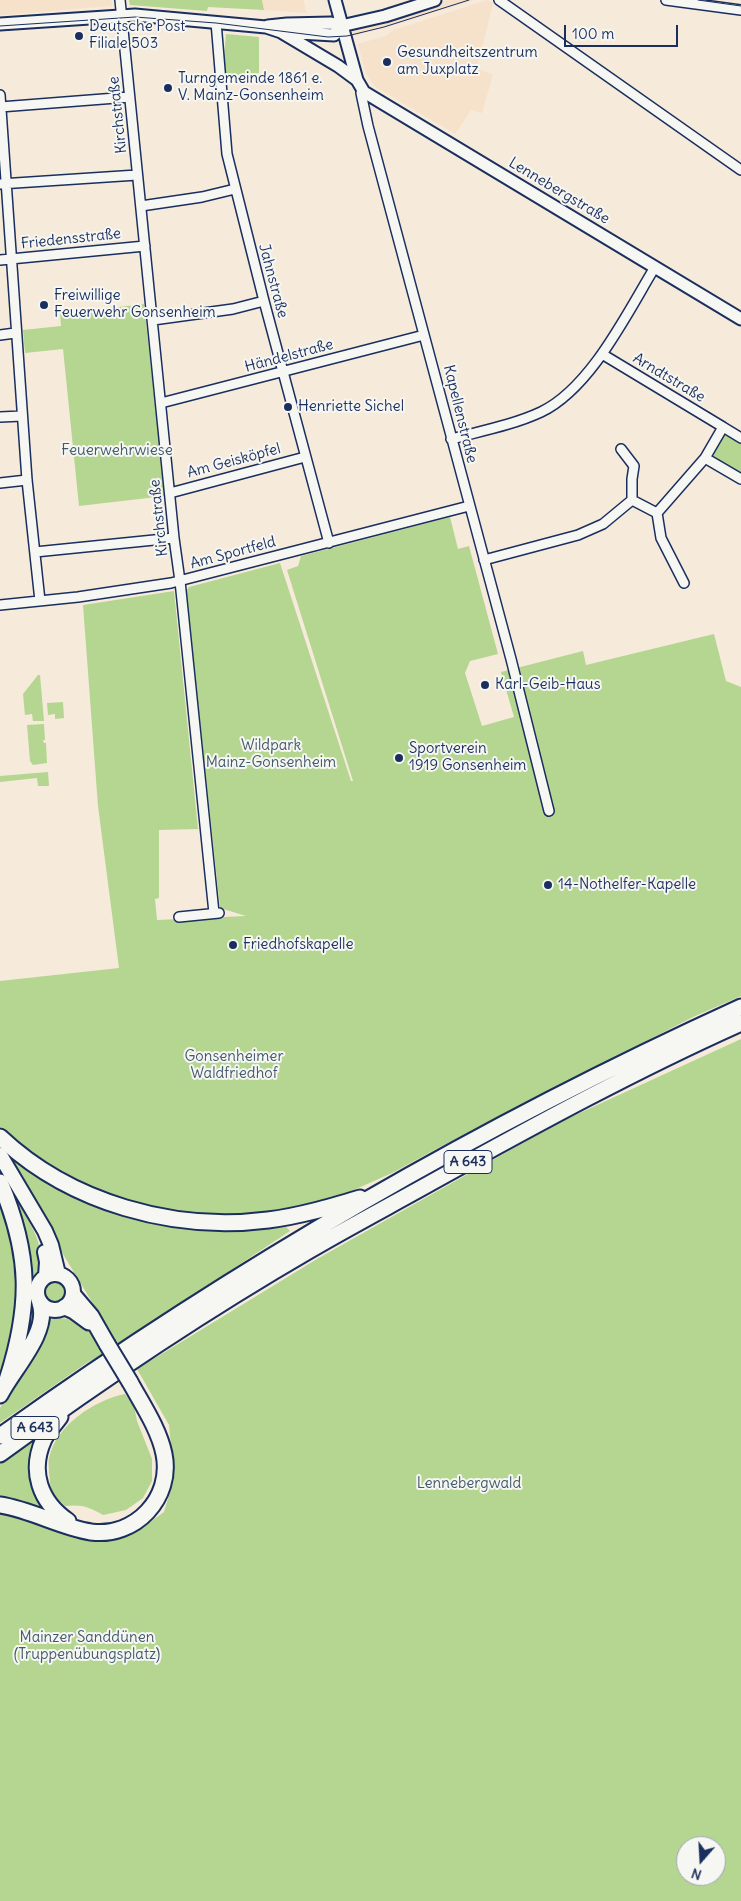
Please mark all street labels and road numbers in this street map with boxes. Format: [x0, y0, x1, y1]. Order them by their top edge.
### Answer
street label: Kirchstraße [105, 75, 131, 155]
street label: Lennebergstraße [505, 154, 613, 228]
street label: Friedensstraße [20, 225, 122, 253]
street label: Jahnstraße [254, 242, 292, 320]
street label: Händelstraße [243, 336, 335, 376]
street label: Arndtstraße [630, 349, 708, 407]
street label: Kapellenstraße [439, 363, 481, 465]
street label: Am Geisköpfel [185, 440, 283, 482]
street label: Kirchstraße [146, 478, 172, 558]
street label: Am Sportfeld [188, 533, 278, 573]
road number: A 643 [444, 1150, 492, 1174]
road number: A 643 [11, 1416, 59, 1440]

